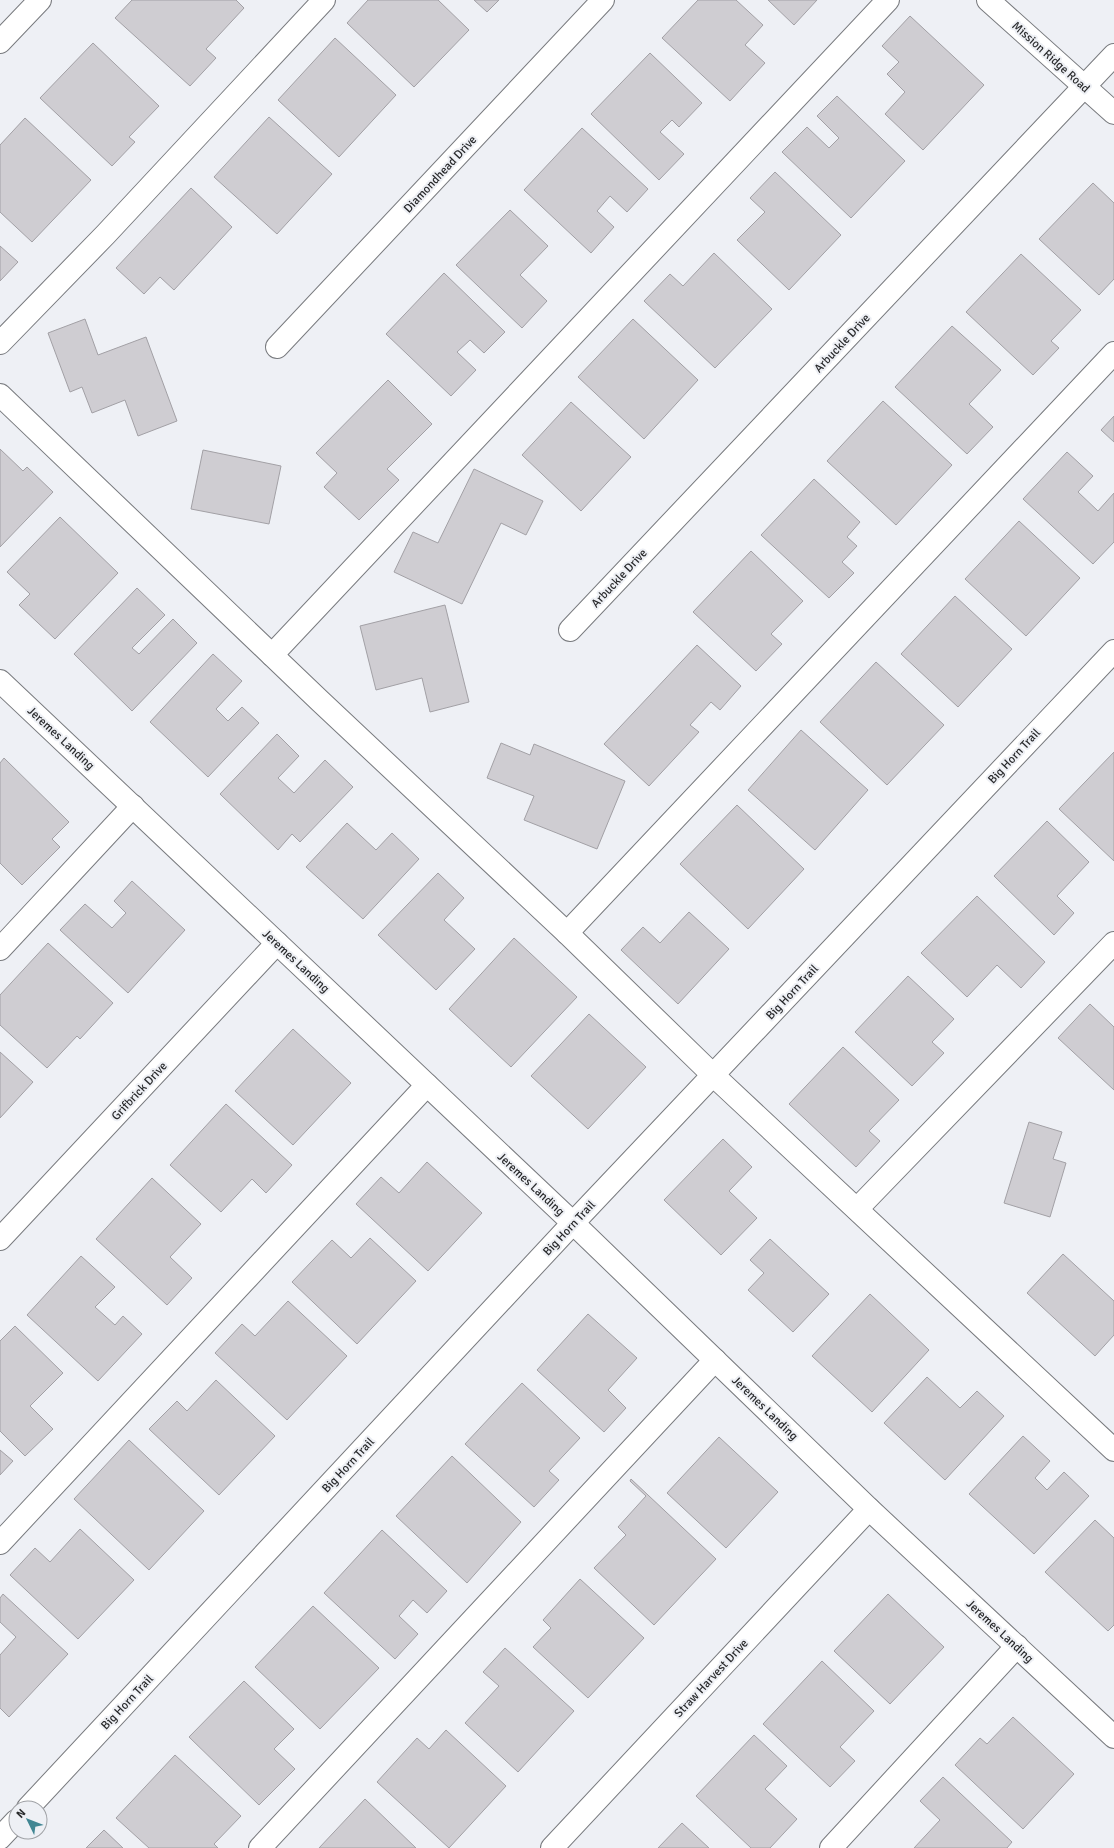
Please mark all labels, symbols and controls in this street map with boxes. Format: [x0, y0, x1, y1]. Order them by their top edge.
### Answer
street label: Mission Ridge Road [1009, 18, 1093, 96]
street label: Diamondhead Drive [401, 133, 480, 216]
street label: Arbuckle Drive [811, 311, 873, 376]
street label: Arbuckle Drive [588, 546, 650, 611]
street label: Jeremes Landing [24, 703, 97, 773]
street label: Big Horn Trail [985, 725, 1044, 787]
street label: Jeremes Landing [259, 926, 332, 996]
street label: Big Horn Trail [763, 961, 822, 1023]
street label: Grifbrick Drive [108, 1059, 170, 1124]
street label: Jeremes Landing [494, 1149, 567, 1219]
street label: Big Horn Trail [540, 1197, 599, 1259]
street label: Jeremes Landing [728, 1373, 801, 1444]
street label: Big Horn Trail [319, 1434, 378, 1496]
street label: Jeremes Landing [963, 1596, 1036, 1666]
street label: Straw Harvest Drive [671, 1636, 752, 1721]
street label: Big Horn Trail [98, 1671, 157, 1733]
north arrow [8, 1800, 48, 1840]
text: N [14, 1806, 28, 1821]

